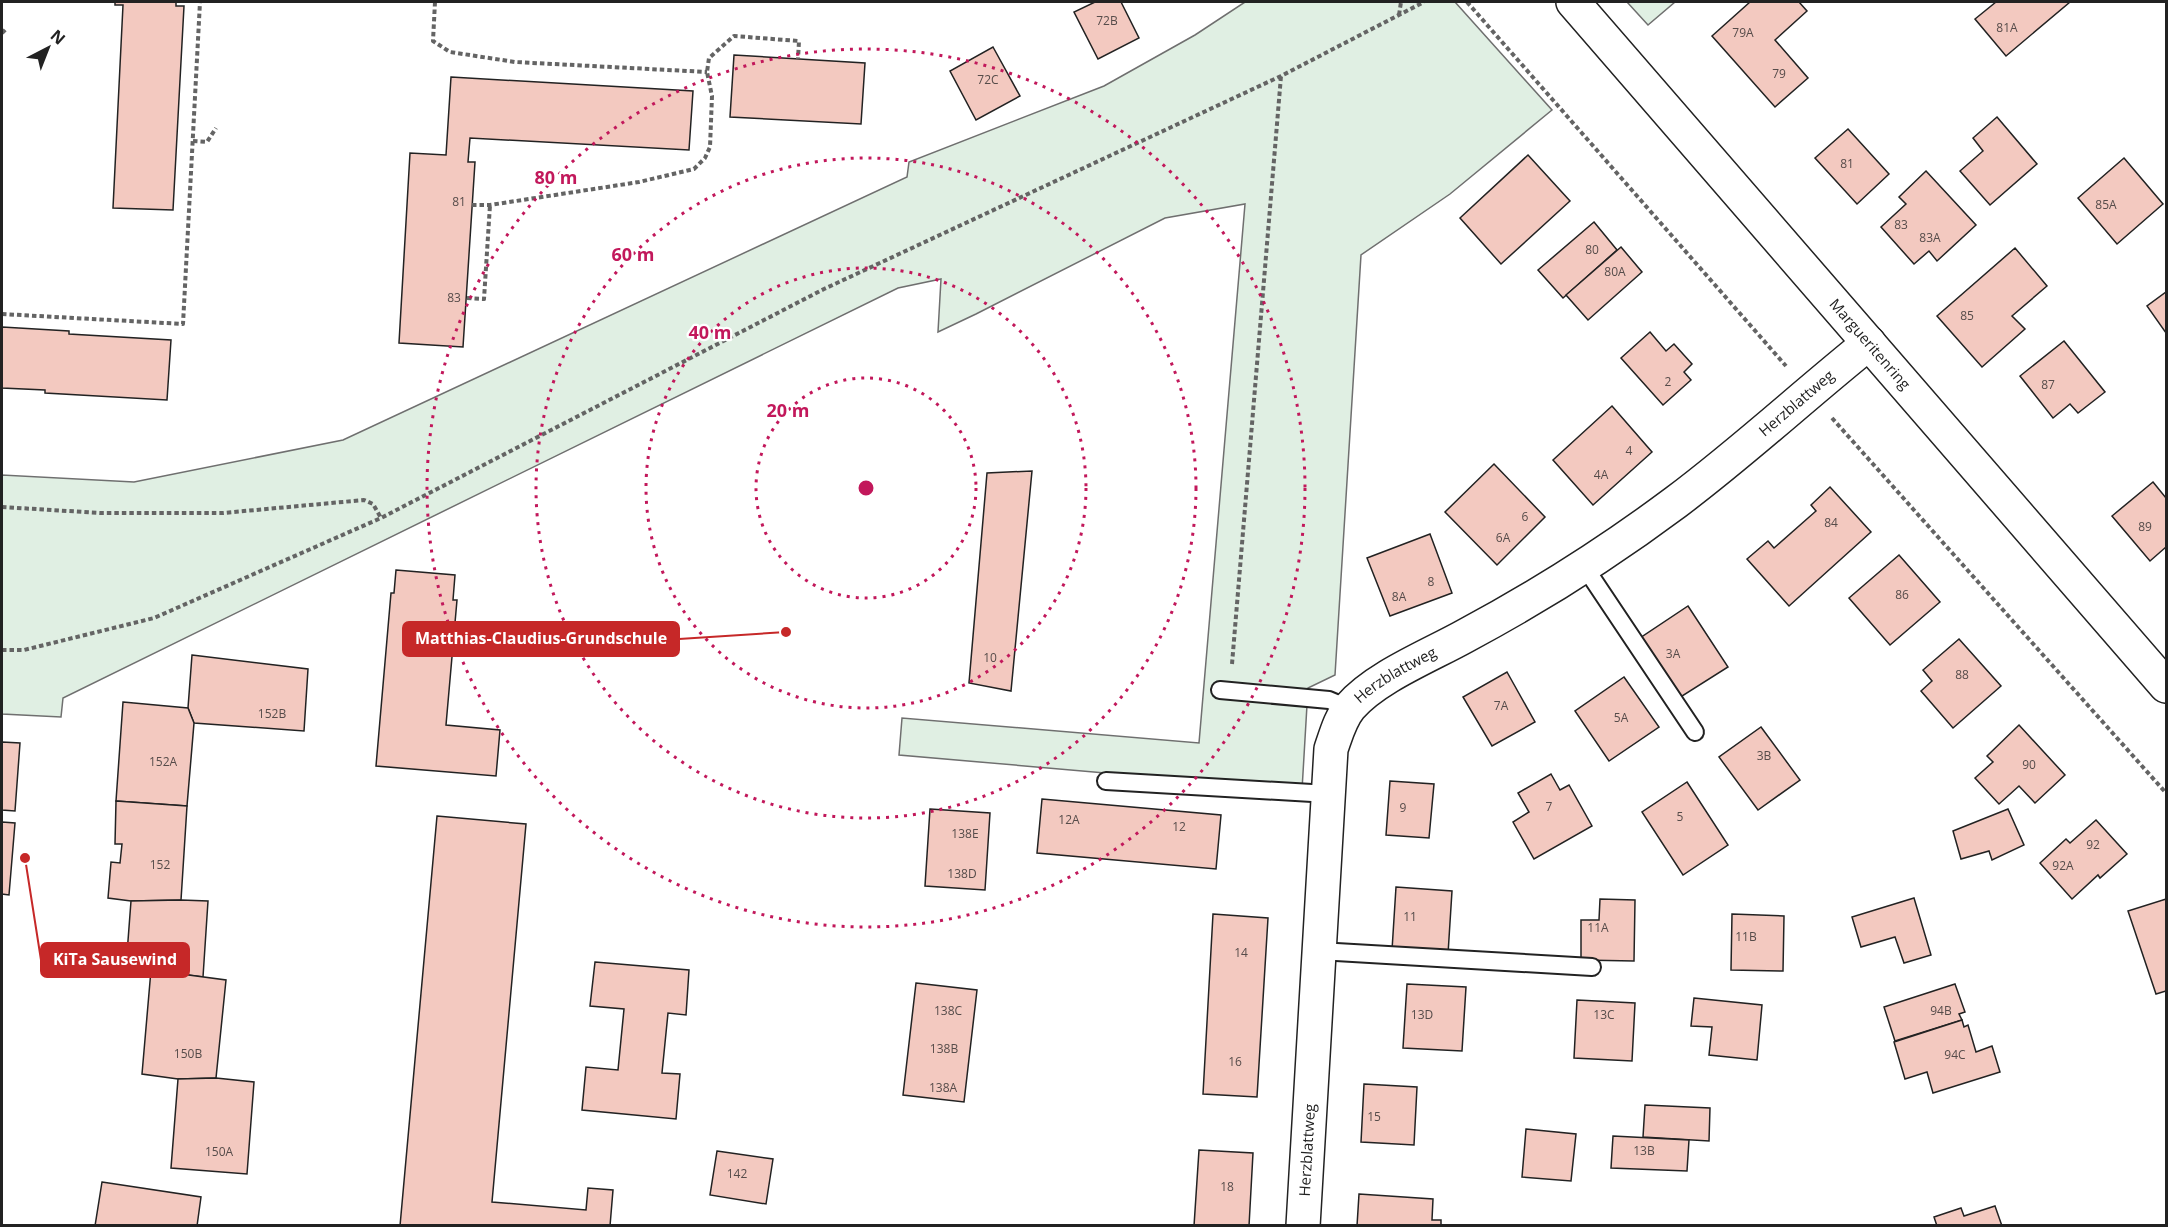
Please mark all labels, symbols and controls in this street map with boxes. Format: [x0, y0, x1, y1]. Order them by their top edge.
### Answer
house number: 72B [1096, 12, 1118, 29]
north arrow [18, 18, 78, 78]
house number: 81A [1996, 19, 2018, 36]
text: N [46, 24, 70, 49]
house number: 79A [1732, 24, 1754, 41]
house number: 79 [1772, 65, 1786, 82]
house number: 72C [977, 71, 999, 88]
house number: 81 [1840, 155, 1854, 172]
text: 80 m [535, 165, 577, 189]
house number: 81 [452, 193, 466, 210]
house number: 85A [2095, 196, 2117, 213]
house number: 83 [1894, 216, 1908, 233]
house number: 83A [1919, 229, 1941, 246]
house number: 80 [1585, 241, 1599, 258]
text: 60 m [612, 242, 654, 266]
house number: 80A [1604, 263, 1626, 280]
house number: 83 [447, 289, 461, 306]
street label: Margueritenring [1826, 294, 1915, 393]
house number: 85 [1960, 307, 1974, 324]
text: 40 m [689, 320, 731, 344]
street label: Herzblattweg [1754, 365, 1838, 440]
house number: 2 [1665, 373, 1672, 390]
house number: 87 [2041, 376, 2055, 393]
text: 20 m [767, 398, 809, 422]
house number: 4 [1626, 442, 1633, 459]
house number: 4A [1594, 466, 1609, 483]
centre of rings [856, 478, 876, 498]
house number: 6 [1522, 508, 1529, 525]
house number: 84 [1824, 514, 1838, 531]
house number: 89 [2138, 518, 2152, 535]
house number: 6A [1496, 529, 1511, 546]
house number: 8 [1428, 573, 1435, 590]
house number: 86 [1895, 586, 1909, 603]
house number: 8A [1392, 588, 1407, 605]
callout: Matthias-Claudius-Grundschule [403, 622, 679, 656]
text: Matthias-Claudius-Grundschule [415, 627, 667, 649]
street label: Herzblattweg [1349, 642, 1439, 707]
house number: 3A [1666, 645, 1681, 662]
house number: 10 [983, 649, 997, 666]
house number: 88 [1955, 666, 1969, 683]
house number: 7A [1494, 697, 1509, 714]
house number: 152B [258, 705, 286, 722]
house number: 5A [1614, 709, 1629, 726]
house number: 3B [1757, 747, 1772, 764]
house number: 152A [149, 753, 177, 770]
house number: 90 [2022, 756, 2036, 773]
house number: 7 [1546, 798, 1553, 815]
house number: 9 [1400, 799, 1407, 816]
house number: 5 [1677, 808, 1684, 825]
house number: 12A [1058, 811, 1080, 828]
house number: 12 [1172, 818, 1186, 835]
house number: 138E [951, 825, 979, 842]
house number: 92 [2086, 836, 2100, 853]
house number: 152 [150, 856, 170, 873]
house number: 92A [2052, 857, 2074, 874]
house number: 138D [947, 865, 977, 882]
house number: 11 [1403, 908, 1417, 925]
house number: 11A [1587, 919, 1609, 936]
house number: 11B [1735, 928, 1757, 945]
callout: KiTa Sausewind [41, 943, 189, 977]
house number: 14 [1234, 944, 1248, 961]
text: KiTa Sausewind [53, 948, 177, 970]
house number: 138C [934, 1002, 963, 1019]
house number: 94B [1930, 1002, 1952, 1019]
house number: 13D [1411, 1006, 1433, 1023]
house number: 13C [1593, 1006, 1615, 1023]
house number: 138B [930, 1040, 958, 1057]
house number: 150B [174, 1045, 202, 1062]
house number: 94C [1944, 1046, 1966, 1063]
house number: 16 [1228, 1053, 1242, 1070]
house number: 138A [929, 1079, 957, 1096]
street label: Herzblattweg [1294, 1103, 1319, 1197]
house number: 15 [1367, 1108, 1381, 1125]
house number: 13B [1633, 1142, 1655, 1159]
house number: 150A [205, 1143, 233, 1160]
house number: 142 [727, 1165, 747, 1182]
house number: 18 [1220, 1178, 1234, 1195]

